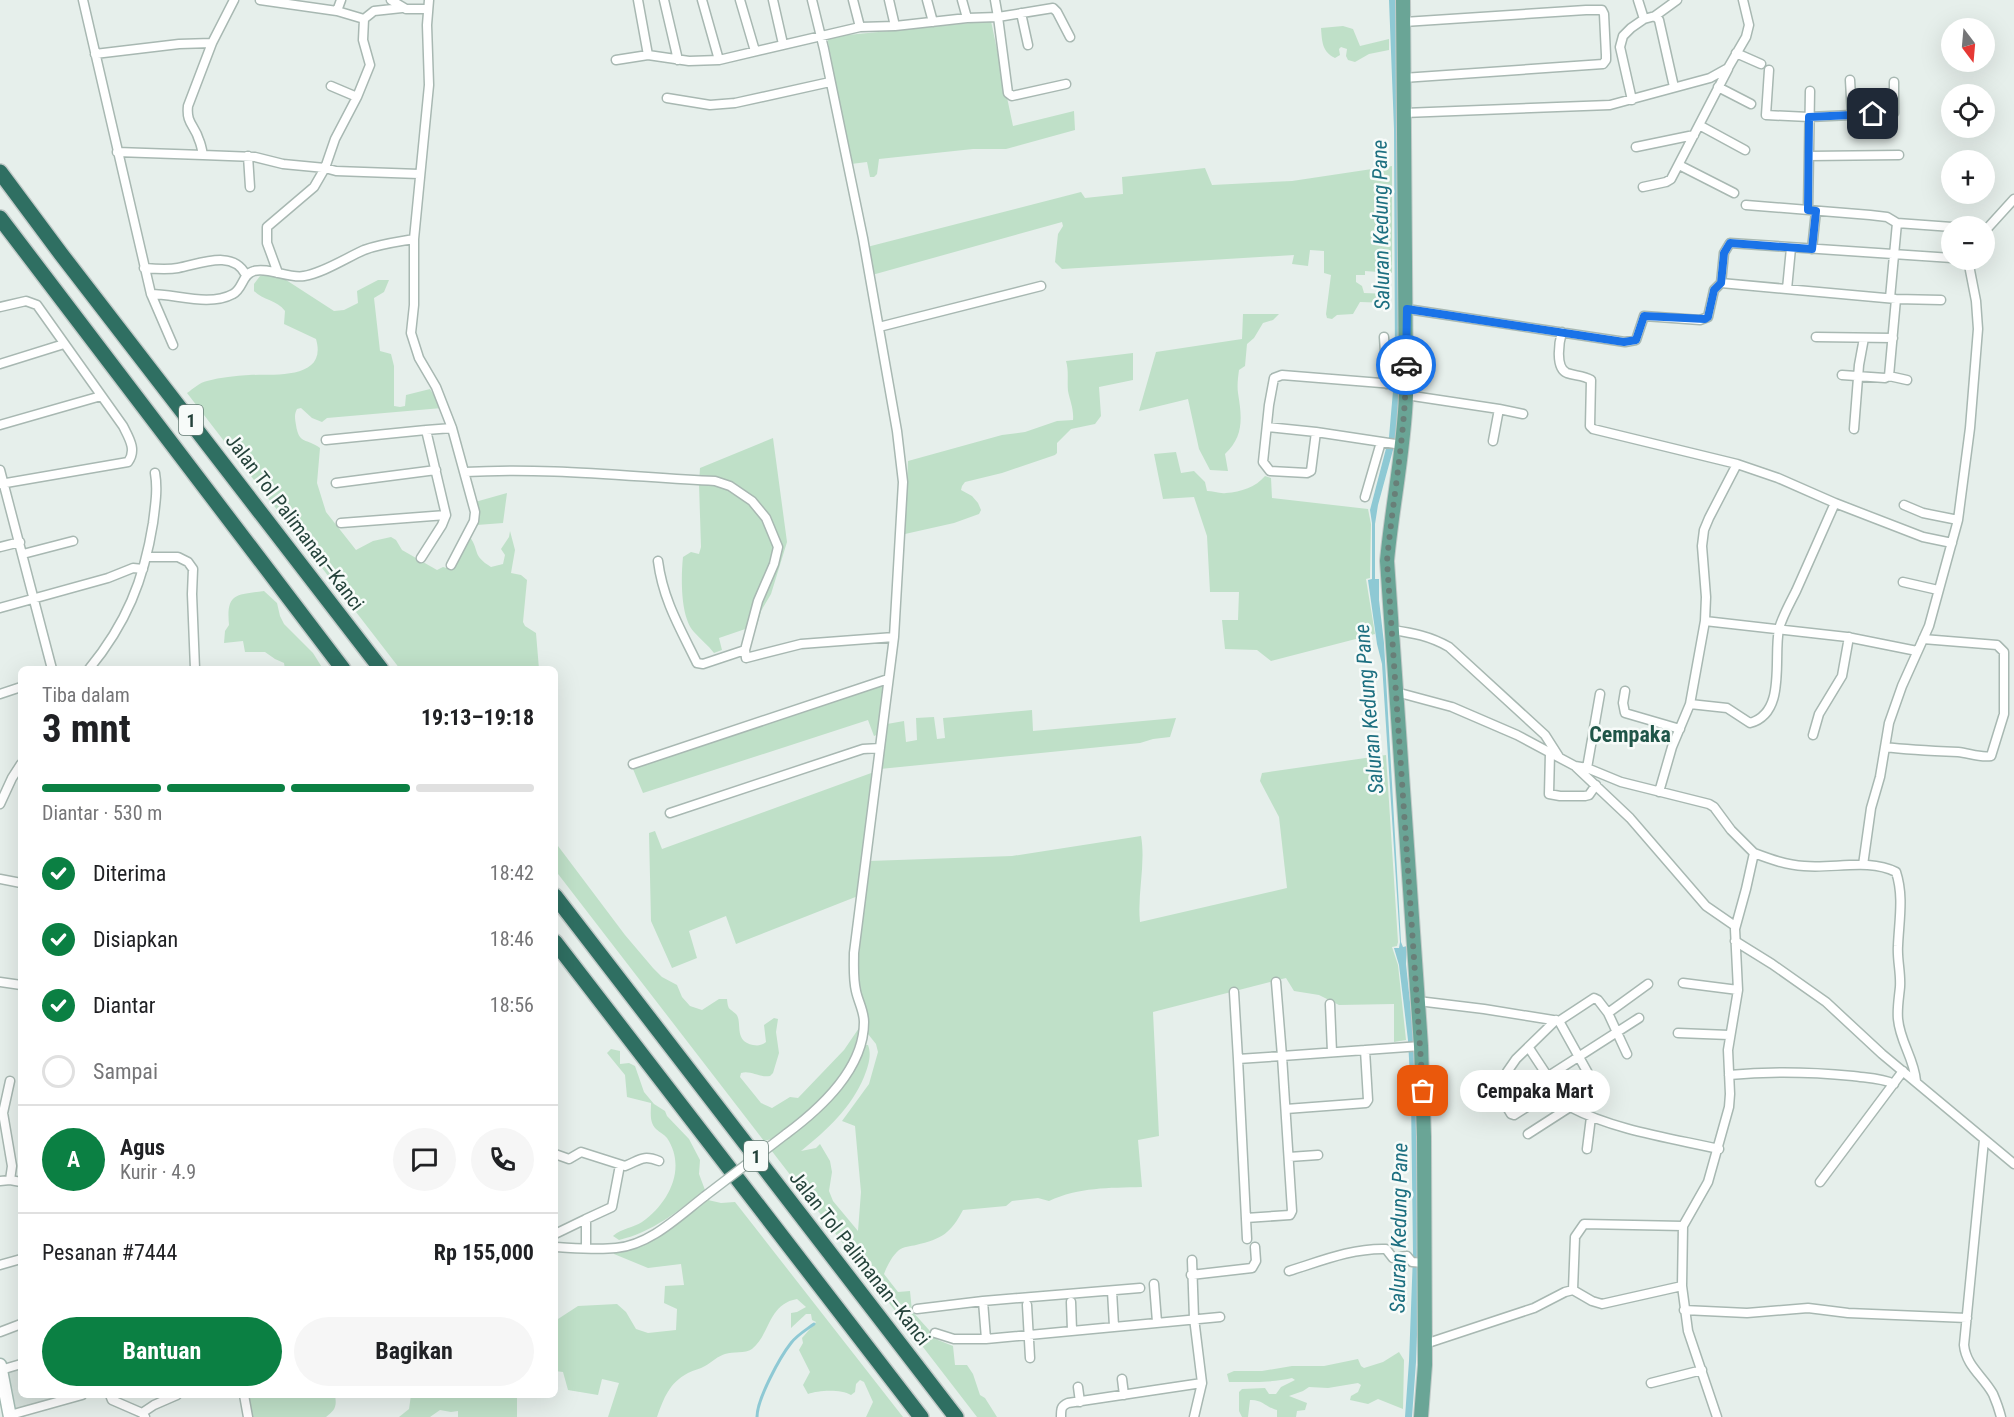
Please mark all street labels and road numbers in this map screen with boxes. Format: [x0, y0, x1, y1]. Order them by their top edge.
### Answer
road number: 1 [179, 405, 203, 435]
street label: Jalan Tol Palimanan–Kanci [221, 429, 369, 615]
road number: 1 [744, 1141, 768, 1171]
street label: Jalan Tol Palimanan–Kanci [784, 1166, 936, 1350]

